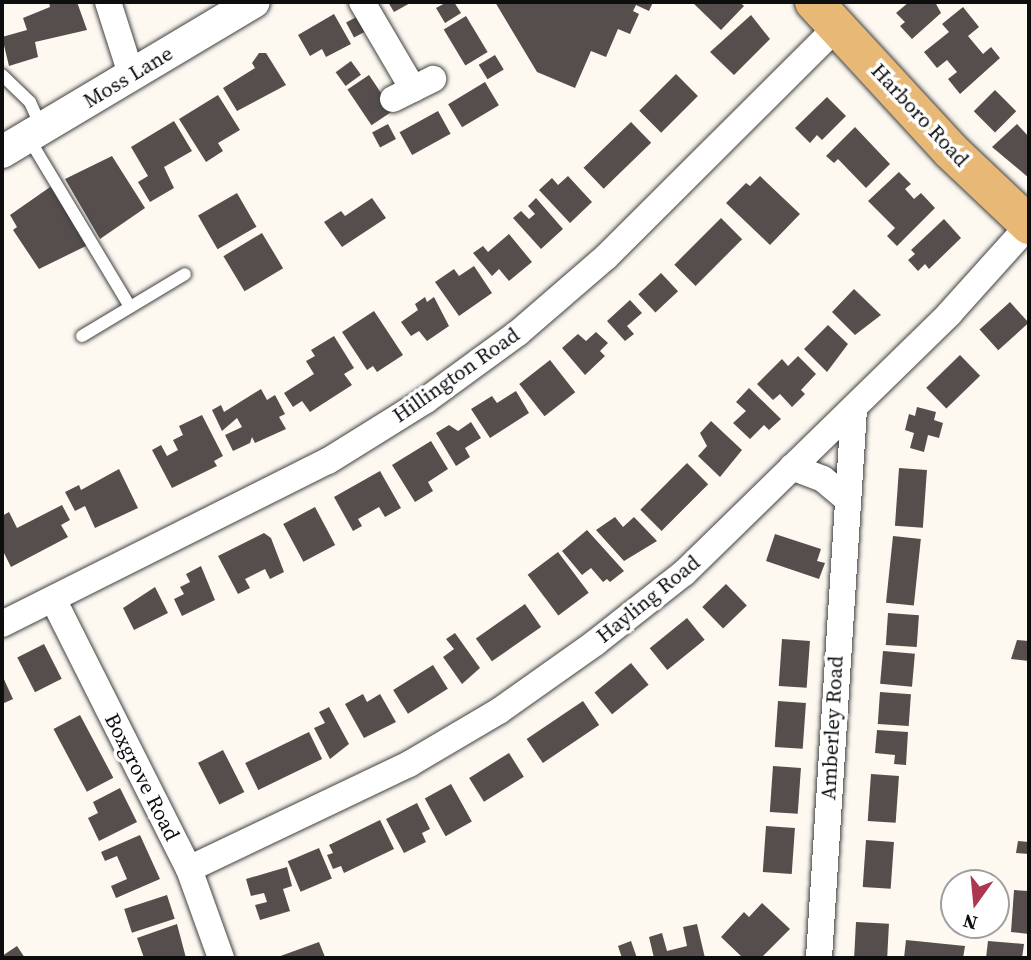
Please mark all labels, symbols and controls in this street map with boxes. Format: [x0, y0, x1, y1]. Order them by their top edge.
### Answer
street label: Moss Lane [79, 41, 177, 113]
street label: Harboro Road [866, 58, 974, 172]
street label: Hillington Road [388, 322, 524, 428]
street label: Hayling Road [591, 550, 705, 648]
street label: Amberley Road [816, 655, 848, 801]
street label: Boxgrove Road [99, 709, 185, 845]
north arrow [940, 869, 1010, 939]
text: N [960, 908, 980, 937]

